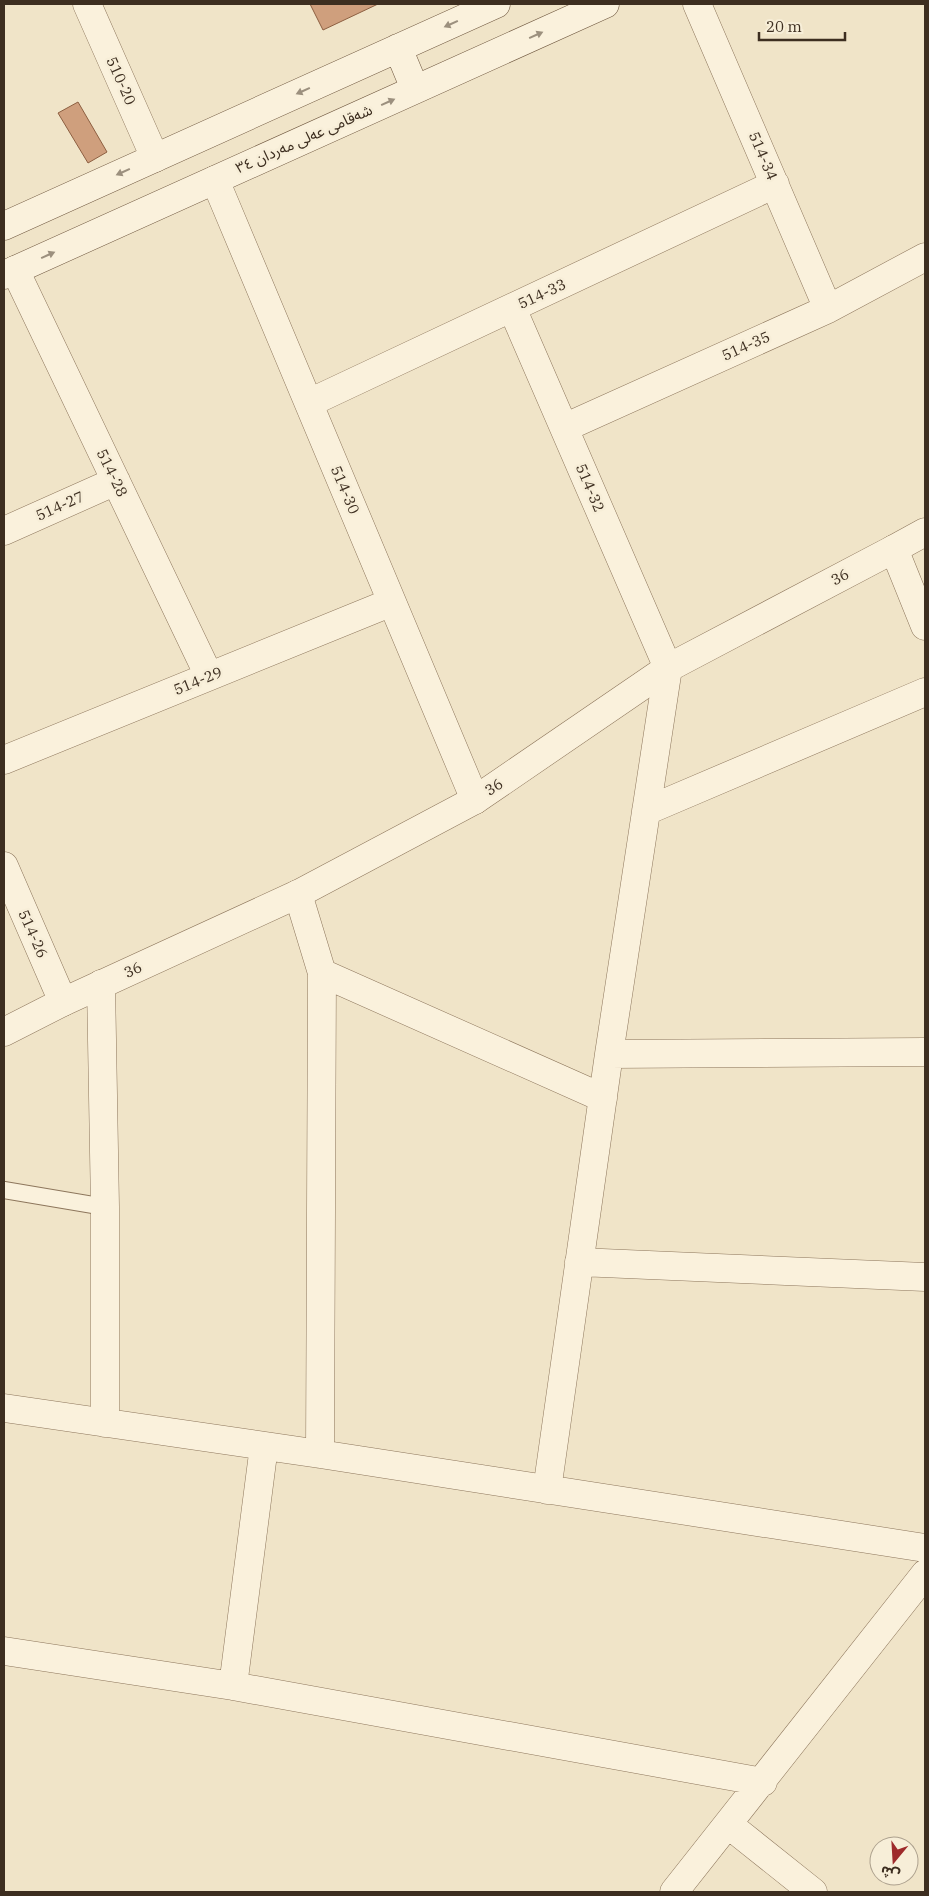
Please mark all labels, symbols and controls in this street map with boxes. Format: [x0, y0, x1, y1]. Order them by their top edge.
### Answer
scale bar [759, 10, 845, 42]
text: 20 m [766, 17, 802, 36]
one-way arrow [444, 20, 458, 28]
one-way arrow [529, 31, 543, 39]
street label: 510-20 [102, 54, 140, 108]
one-way arrow [296, 87, 310, 95]
one-way arrow [381, 97, 395, 105]
street label: شەقامی عەلی مەردان ٣٤ [232, 100, 375, 177]
street label: 514-34 [745, 129, 782, 183]
one-way arrow [116, 168, 130, 176]
one-way arrow [41, 251, 55, 259]
street label: 514-33 [515, 274, 569, 313]
street label: 514-35 [719, 327, 773, 365]
street label: 514-28 [93, 446, 132, 500]
street label: 514-32 [572, 461, 609, 515]
street label: 514-30 [327, 463, 364, 517]
street label: 514-27 [33, 487, 87, 525]
street label: 36 [827, 564, 852, 589]
street label: 514-29 [171, 662, 225, 699]
street label: 36 [481, 774, 507, 799]
street label: 514-26 [14, 907, 52, 961]
street label: 36 [121, 957, 145, 982]
north arrow [869, 1836, 919, 1886]
text: ش [878, 1862, 902, 1885]

